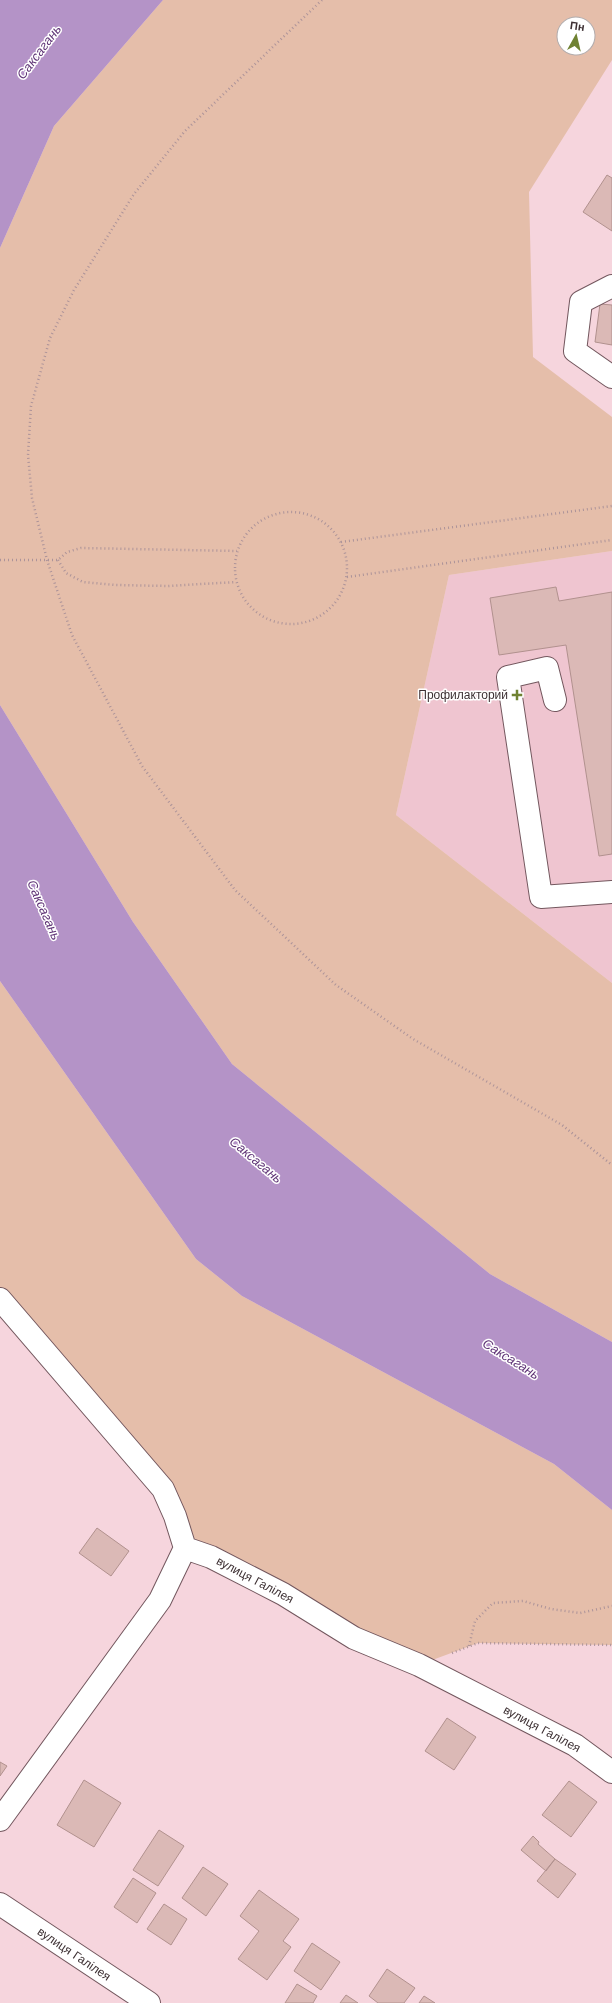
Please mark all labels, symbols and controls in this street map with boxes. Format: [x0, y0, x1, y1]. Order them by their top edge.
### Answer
north arrow [556, 16, 596, 56]
text: Пн [569, 19, 585, 34]
water label: Саксагань [14, 22, 64, 82]
place label: Профилакторий [418, 688, 508, 702]
marker: Профилакторий [511, 689, 523, 701]
water label: Саксагань [24, 878, 64, 942]
water label: Саксагань [227, 1134, 285, 1186]
water label: Саксагань [480, 1336, 542, 1382]
street label: вулиця Галілея [214, 1554, 296, 1606]
street label: вулиця Галілея [501, 1703, 583, 1755]
street label: вулиця Галілея [35, 1924, 113, 1984]

